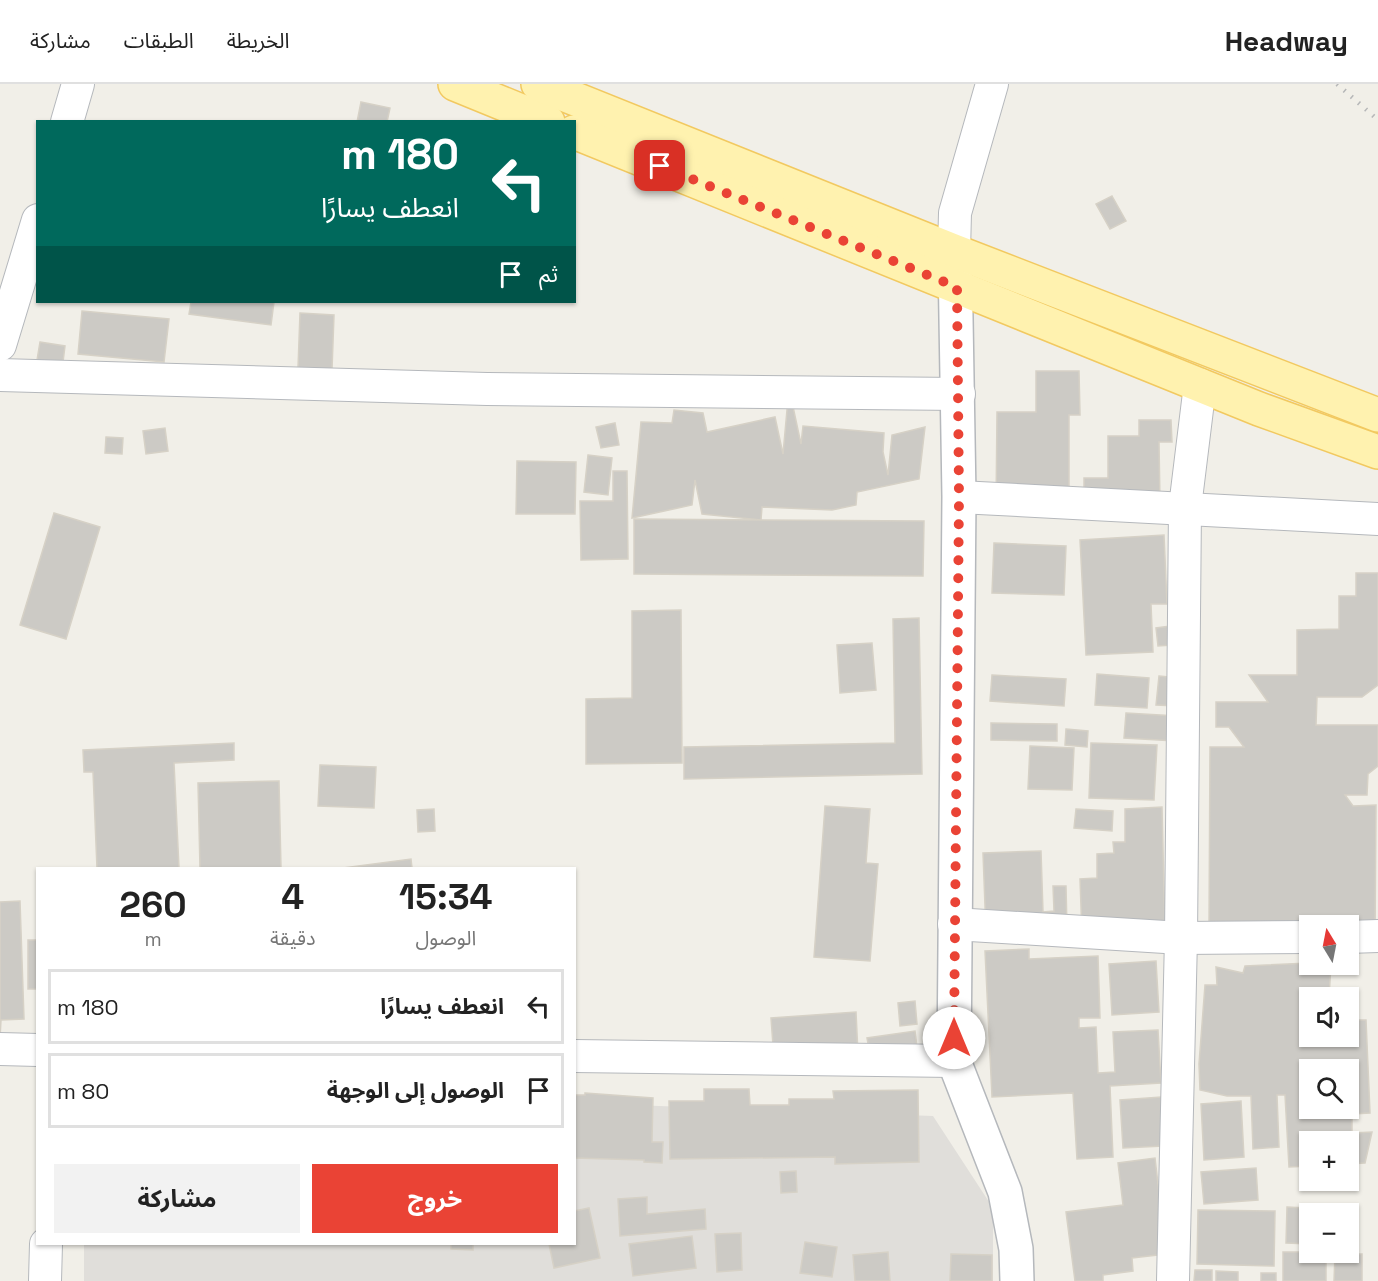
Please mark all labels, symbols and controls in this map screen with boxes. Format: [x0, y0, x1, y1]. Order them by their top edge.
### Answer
text: Headway [1225, 23, 1348, 59]
text: مشاركة [30, 27, 91, 54]
text: الطبقات [124, 27, 194, 54]
text: الخريطة [227, 27, 290, 54]
text: 180 m [341, 128, 459, 181]
pin [634, 140, 685, 191]
icon: left [480, 144, 558, 222]
icon: arrive [643, 149, 676, 182]
text: انعطف يسارًا [321, 190, 459, 225]
icon: arrive [494, 258, 527, 291]
text: ثم [539, 260, 558, 288]
text: 4 [281, 874, 304, 920]
text: 15:34 [399, 874, 492, 920]
text: 260 [120, 882, 187, 928]
north arrow [1299, 915, 1359, 975]
map controls [1299, 915, 1359, 1263]
text: دقيقة [270, 925, 316, 951]
text: الوصول [415, 925, 476, 951]
text: m [144, 926, 162, 952]
button: sound [1299, 987, 1359, 1047]
icon: left [522, 990, 555, 1023]
text: انعطف يسارًا [380, 992, 504, 1020]
text: 180 m [57, 993, 119, 1021]
position arrow [922, 1006, 986, 1070]
button: search [1299, 1059, 1359, 1119]
icon: arrive [522, 1074, 555, 1107]
text: الوصول إلى الوجهة [327, 1076, 504, 1104]
text: 80 m [57, 1077, 109, 1105]
button: + [1299, 1131, 1359, 1191]
button: مشاركة [54, 1164, 300, 1233]
button: خروج [312, 1164, 558, 1233]
button: − [1299, 1203, 1359, 1263]

